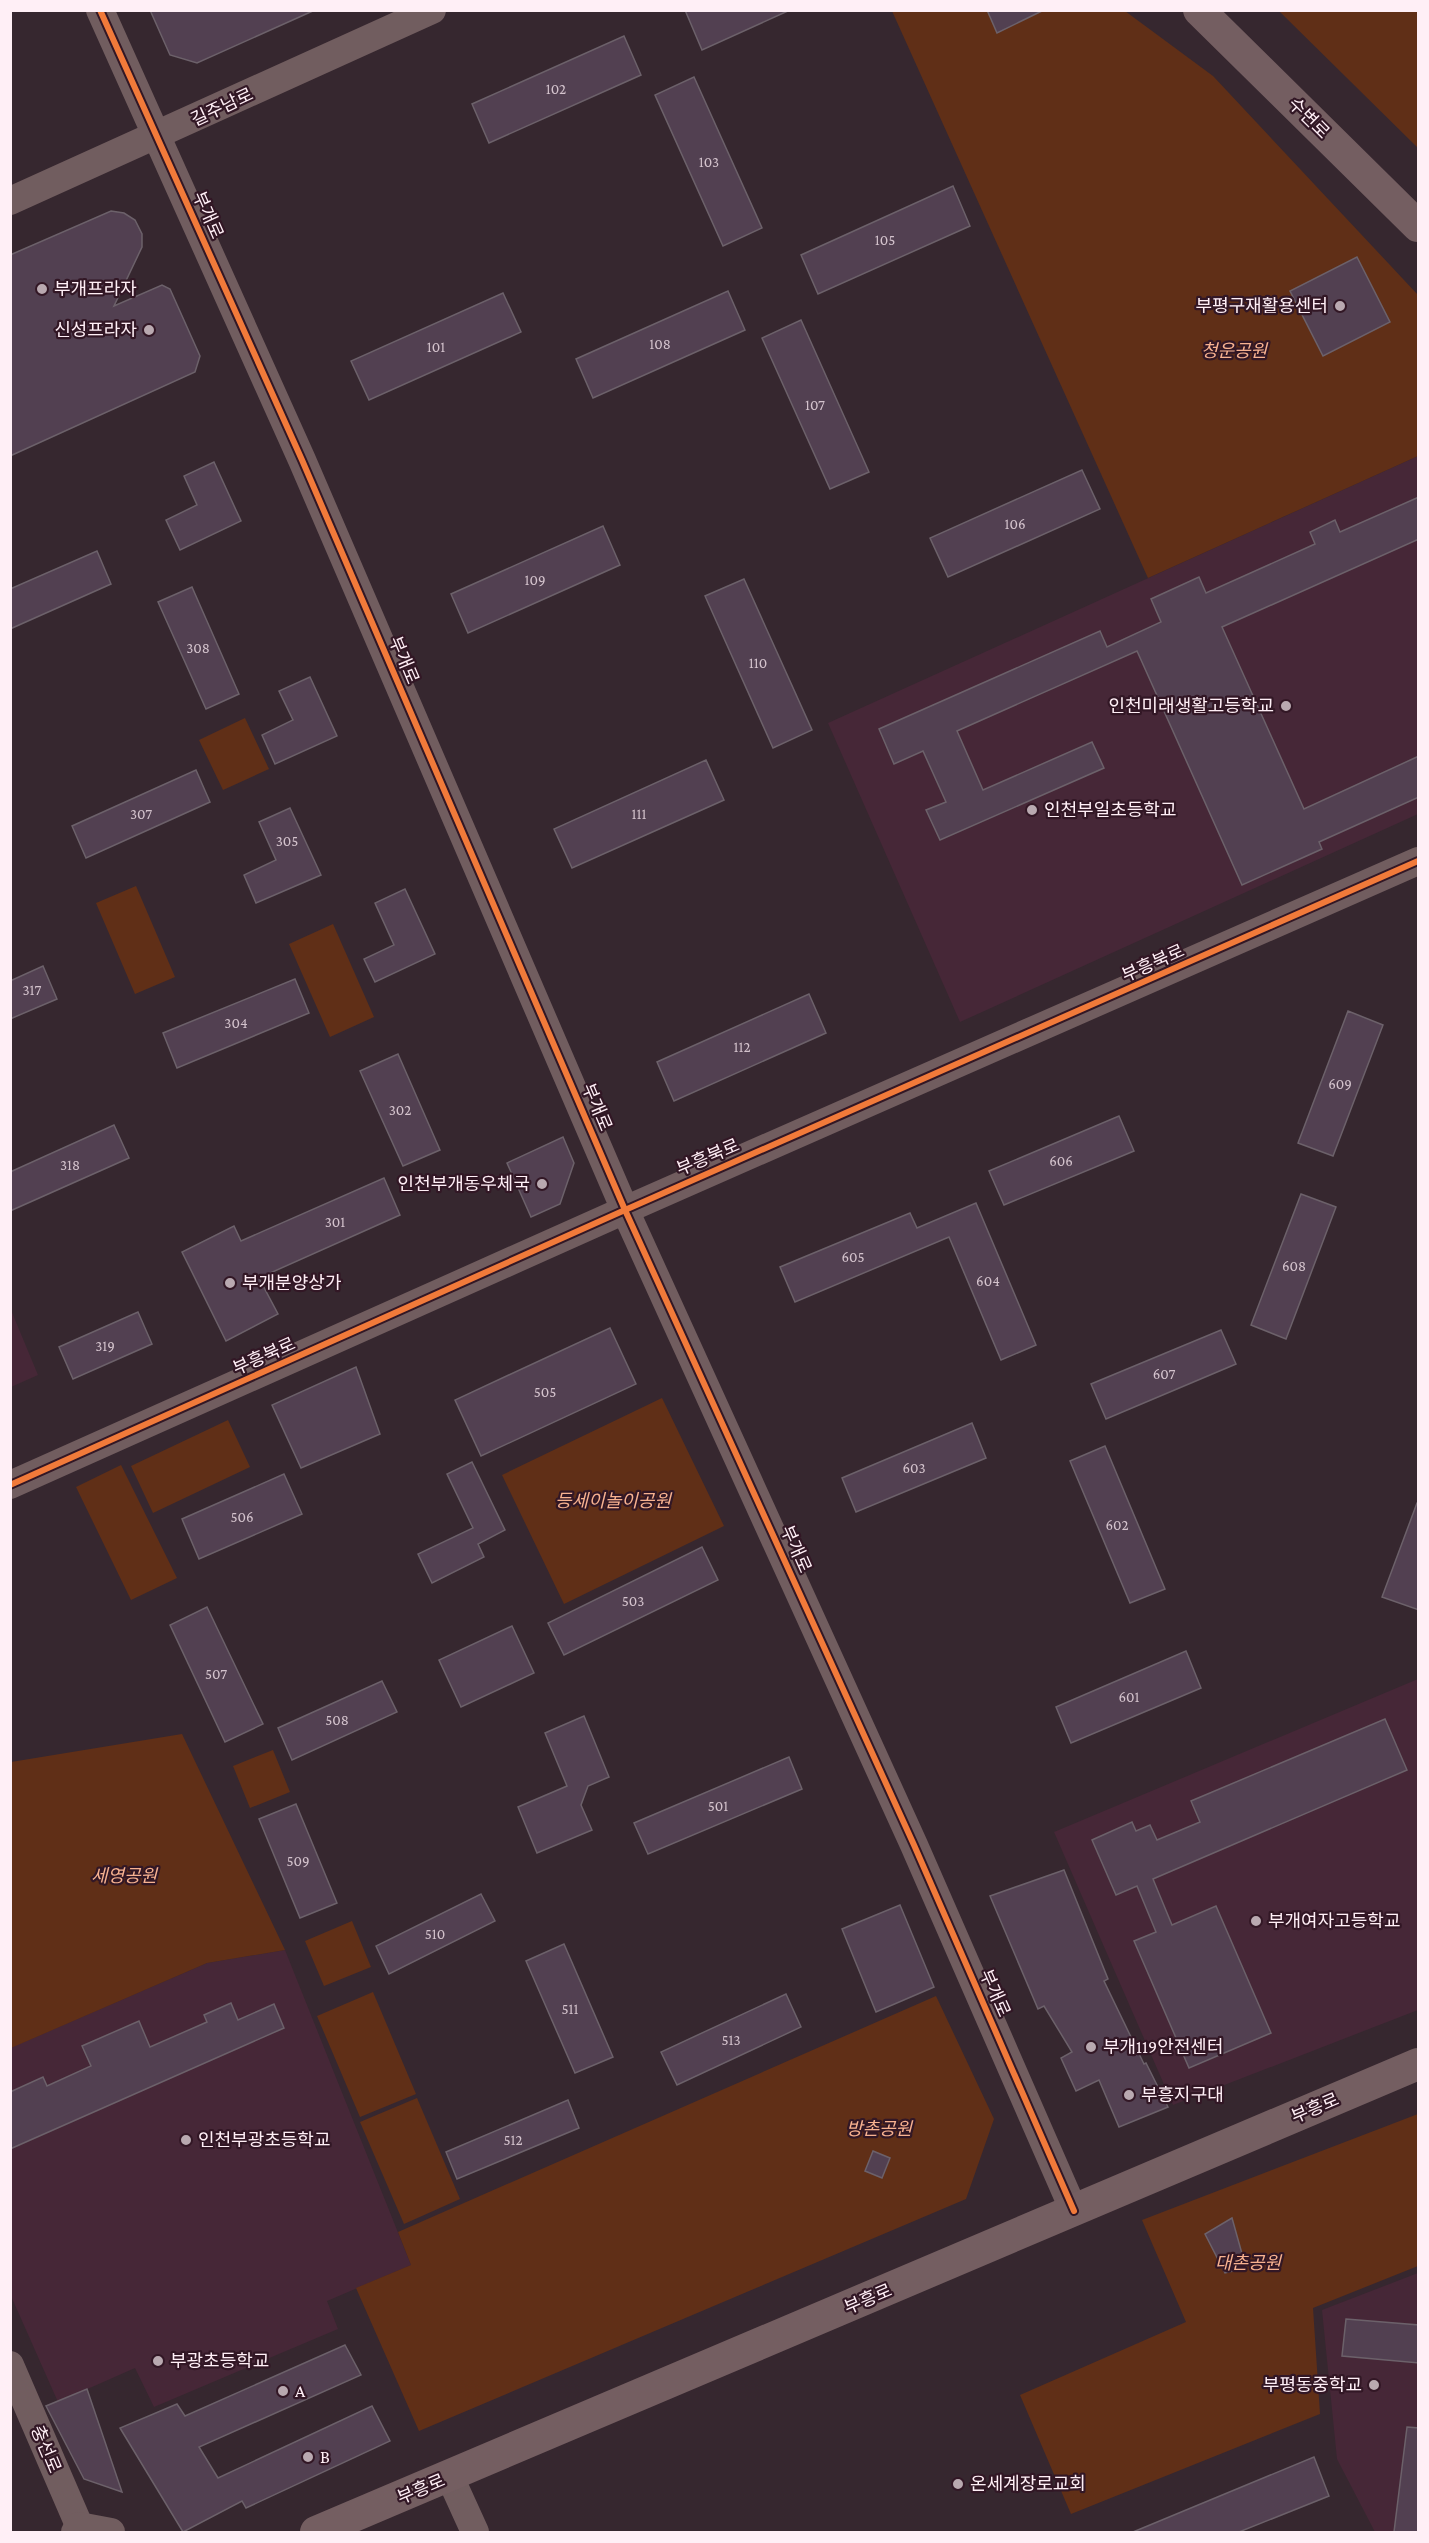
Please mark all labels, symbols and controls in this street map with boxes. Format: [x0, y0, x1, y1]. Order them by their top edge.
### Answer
house number: 102 [546, 81, 566, 97]
street label: 길주남로 [188, 84, 256, 130]
street label: 수변로 [1284, 93, 1334, 143]
house number: 103 [699, 154, 719, 170]
street label: 부개로 [189, 188, 227, 242]
house number: 105 [875, 232, 895, 248]
place label: 부개프라자 [54, 279, 137, 299]
marker: 부개프라자 [35, 282, 49, 296]
place label: 부평구재활용센터 [1196, 296, 1328, 316]
marker: 부평구재활용센터 [1333, 299, 1347, 313]
place label: 신성프라자 [54, 320, 137, 340]
marker: 신성프라자 [142, 323, 156, 337]
house number: 108 [649, 336, 671, 352]
house number: 101 [427, 339, 445, 355]
park label: 청운공원 [1201, 341, 1269, 361]
house number: 107 [805, 397, 825, 413]
house number: 106 [1004, 516, 1026, 532]
house number: 109 [524, 572, 546, 588]
street label: 부개로 [385, 633, 423, 687]
house number: 308 [186, 640, 210, 656]
house number: 110 [749, 655, 767, 671]
place label: 인천미래생활고등학교 [1108, 696, 1274, 716]
marker: 인천미래생활고등학교 [1279, 699, 1293, 713]
place label: 인천부일초등학교 [1044, 800, 1176, 820]
marker: 인천부일초등학교 [1025, 803, 1039, 817]
house number: 307 [130, 806, 152, 822]
house number: 111 [632, 806, 646, 822]
house number: 305 [276, 833, 298, 849]
street label: 부흥북로 [1119, 940, 1187, 986]
house number: 317 [22, 982, 42, 998]
house number: 304 [224, 1015, 248, 1031]
house number: 112 [733, 1039, 751, 1055]
house number: 609 [1328, 1076, 1352, 1092]
street label: 부개로 [578, 1080, 616, 1134]
house number: 302 [389, 1102, 411, 1118]
street label: 부흥북로 [674, 1135, 742, 1179]
house number: 606 [1049, 1153, 1073, 1169]
house number: 318 [60, 1157, 80, 1173]
place label: 인천부개동우체국 [398, 1174, 530, 1194]
marker: 인천부개동우체국 [535, 1177, 549, 1191]
house number: 301 [325, 1214, 345, 1230]
house number: 605 [841, 1249, 865, 1265]
house number: 608 [1282, 1258, 1306, 1274]
place label: 부개분양상가 [242, 1273, 342, 1293]
house number: 604 [976, 1273, 1000, 1289]
marker: 부개분양상가 [223, 1276, 237, 1290]
street label: 부흥북로 [230, 1333, 298, 1379]
house number: 319 [95, 1338, 115, 1354]
house number: 607 [1153, 1366, 1175, 1382]
house number: 505 [534, 1384, 556, 1400]
house number: 603 [902, 1460, 926, 1476]
park label: 등세이놀이공원 [555, 1491, 672, 1511]
house number: 506 [230, 1509, 254, 1525]
house number: 602 [1105, 1517, 1129, 1533]
street label: 부개로 [777, 1522, 815, 1576]
house number: 503 [622, 1593, 644, 1609]
house number: 507 [205, 1666, 227, 1682]
house number: 601 [1118, 1689, 1140, 1705]
house number: 508 [325, 1712, 349, 1728]
house number: 501 [708, 1798, 728, 1814]
house number: 509 [286, 1853, 310, 1869]
park label: 세영공원 [91, 1866, 159, 1886]
place label: 부개여자고등학교 [1268, 1911, 1400, 1931]
marker: 부개여자고등학교 [1249, 1914, 1263, 1928]
house number: 510 [425, 1926, 445, 1942]
street label: 부개로 [976, 1966, 1014, 2020]
house number: 511 [562, 2001, 578, 2017]
house number: 513 [721, 2032, 741, 2048]
place label: 부개119안전센터 [1103, 2037, 1223, 2057]
marker: 부개119안전센터 [1084, 2040, 1098, 2054]
place label: 부흥지구대 [1141, 2085, 1224, 2105]
marker: 부흥지구대 [1122, 2088, 1136, 2102]
street label: 부흥로 [1288, 2089, 1342, 2127]
park label: 방촌공원 [846, 2119, 914, 2139]
place label: 인천부광초등학교 [198, 2130, 330, 2150]
house number: 512 [503, 2132, 523, 2148]
marker: 인천부광초등학교 [179, 2133, 193, 2147]
park label: 대촌공원 [1215, 2253, 1283, 2273]
street label: 부흥로 [841, 2280, 895, 2318]
place label: 부광초등학교 [170, 2351, 269, 2371]
marker: 부광초등학교 [151, 2354, 165, 2368]
place label: 부평동중학교 [1263, 2375, 1362, 2395]
marker: 부평동중학교 [1367, 2378, 1381, 2392]
place label: A [295, 2381, 306, 2401]
marker: A [276, 2384, 290, 2398]
street label: 충선로 [27, 2422, 65, 2476]
place label: B [320, 2447, 330, 2467]
marker: B [301, 2450, 315, 2464]
street label: 부흥로 [394, 2470, 448, 2508]
place label: 온세계장로교회 [970, 2474, 1086, 2494]
marker: 온세계장로교회 [951, 2477, 965, 2491]

